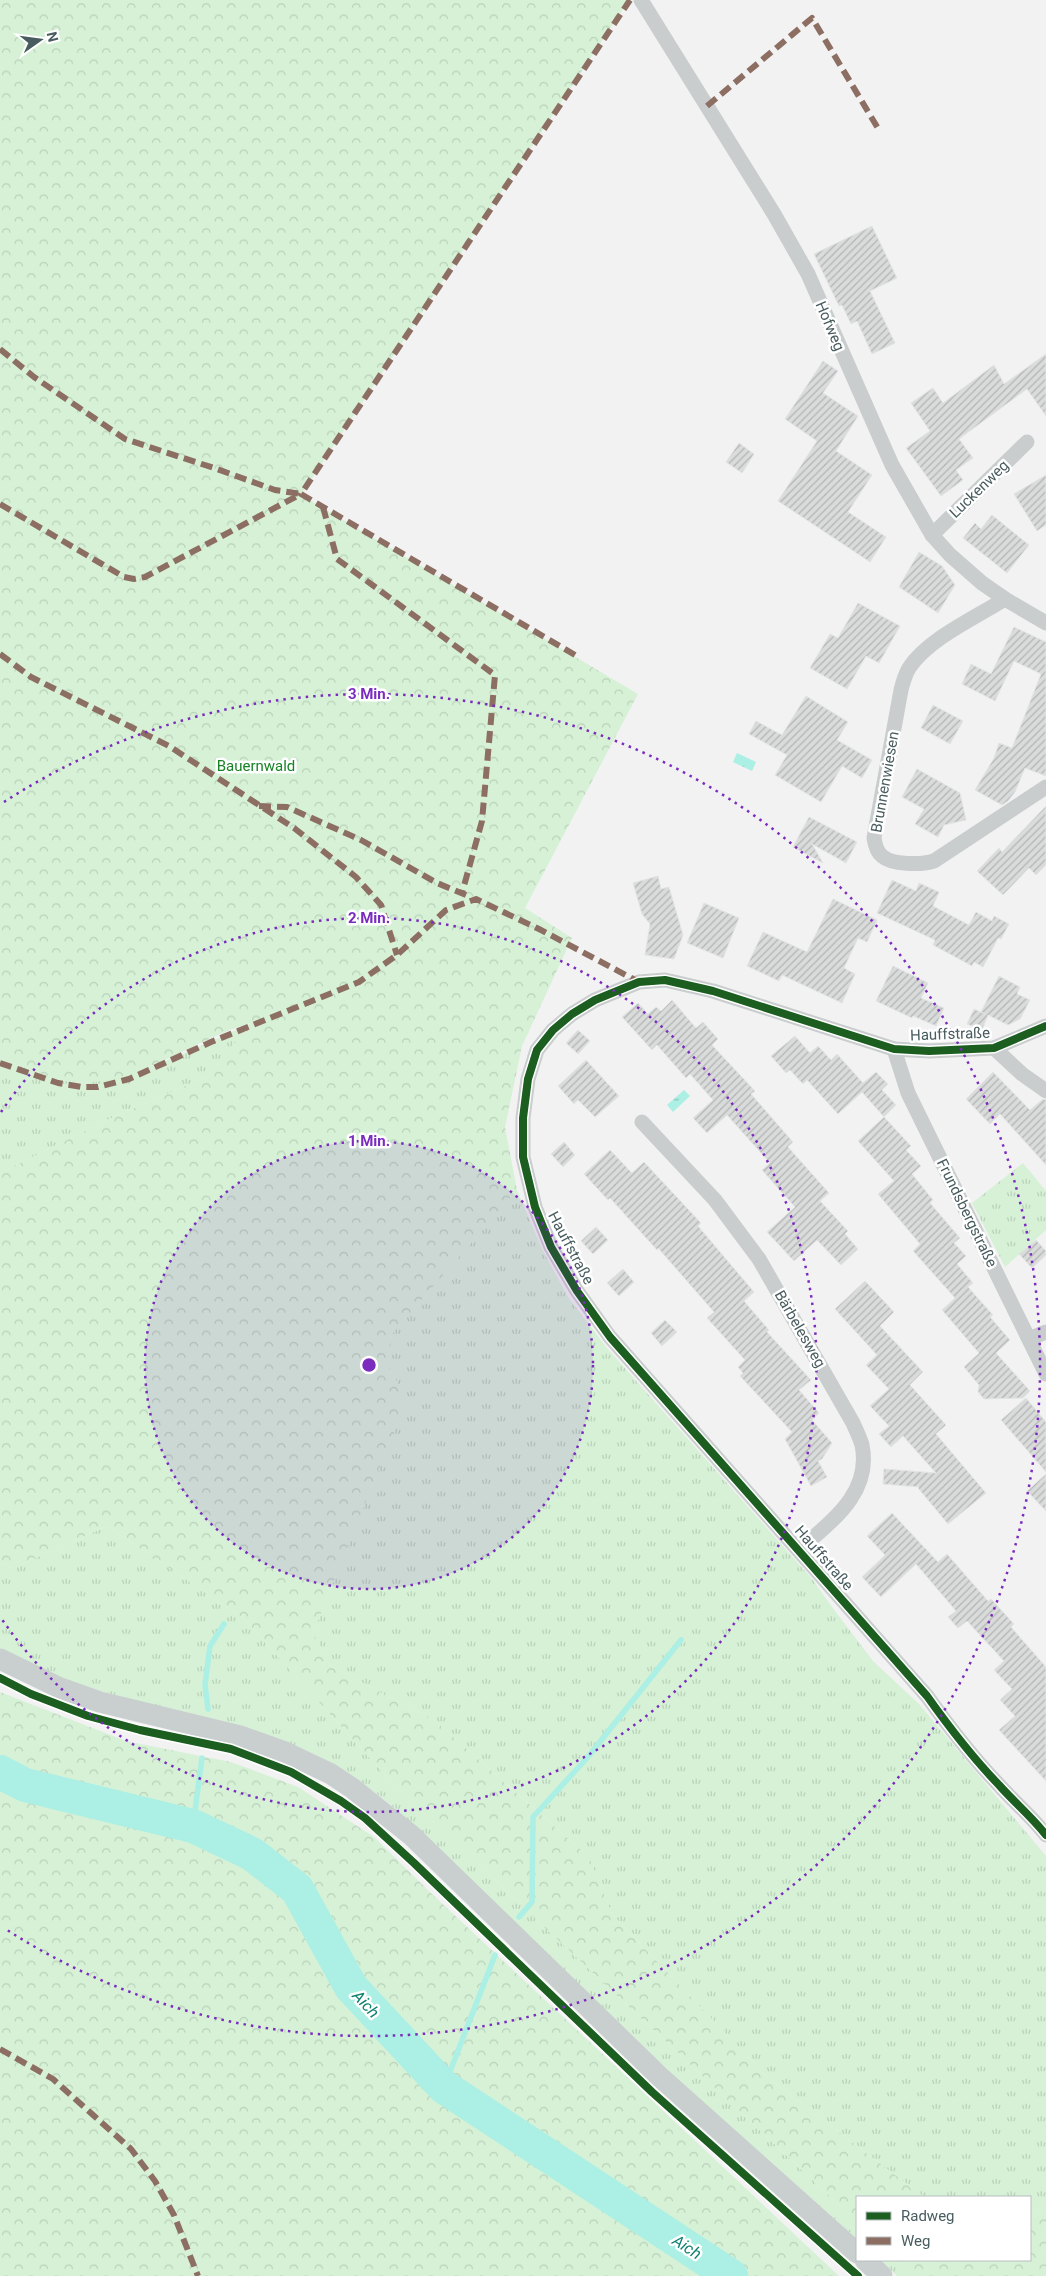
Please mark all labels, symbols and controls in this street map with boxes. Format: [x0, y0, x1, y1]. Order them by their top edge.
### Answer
north arrow [15, 15, 65, 65]
text: N [44, 30, 62, 44]
street label: Hofweg [812, 298, 848, 354]
street label: Luckenweg [946, 456, 1012, 522]
text: 3 Min. [348, 685, 390, 703]
street label: Brunnenwiesen [867, 730, 903, 834]
park label: Bauernwald [217, 757, 295, 775]
text: 2 Min. [348, 909, 390, 927]
street label: Hauffstraße [910, 1024, 990, 1044]
text: 1 Min. [348, 1132, 390, 1150]
street label: Frundsbergstraße [933, 1156, 1001, 1270]
street label: Hauffstraße [544, 1208, 598, 1288]
street label: Bärbelesweg [771, 1287, 829, 1371]
centre of rings [360, 1356, 378, 1374]
street label: Hauffstraße [791, 1522, 857, 1594]
water label: Aich [348, 1986, 383, 2022]
legend [856, 2196, 1031, 2261]
text: Radweg [901, 2207, 955, 2225]
water label: Aich [668, 2230, 705, 2263]
text: Weg [901, 2232, 930, 2250]

